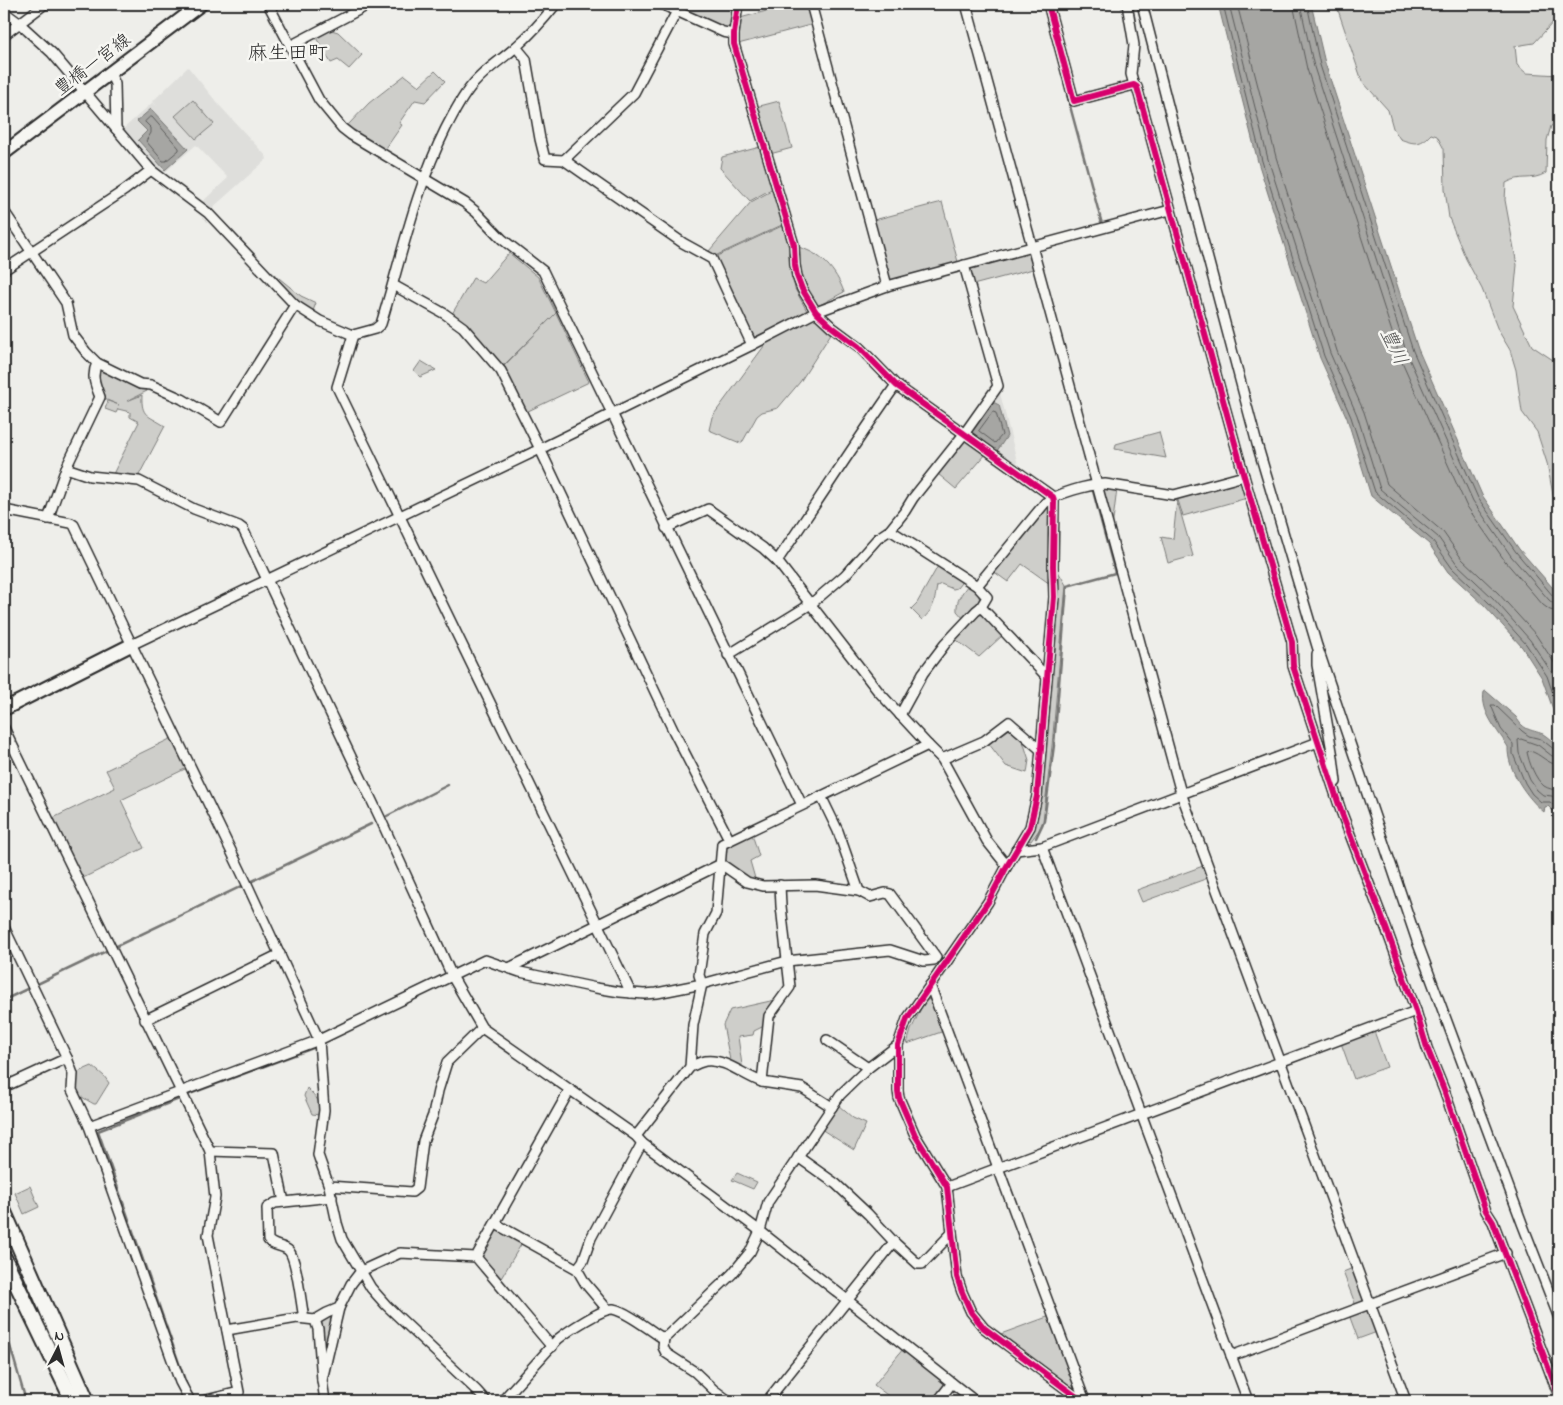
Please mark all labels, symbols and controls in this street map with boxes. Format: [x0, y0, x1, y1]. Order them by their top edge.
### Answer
street label: 豊橋一宮線 [49, 28, 137, 103]
district label: 麻生田町 [248, 40, 328, 69]
water label: 豊川 [1372, 324, 1413, 370]
north arrow [32, 1322, 82, 1372]
text: N [53, 1326, 65, 1347]

